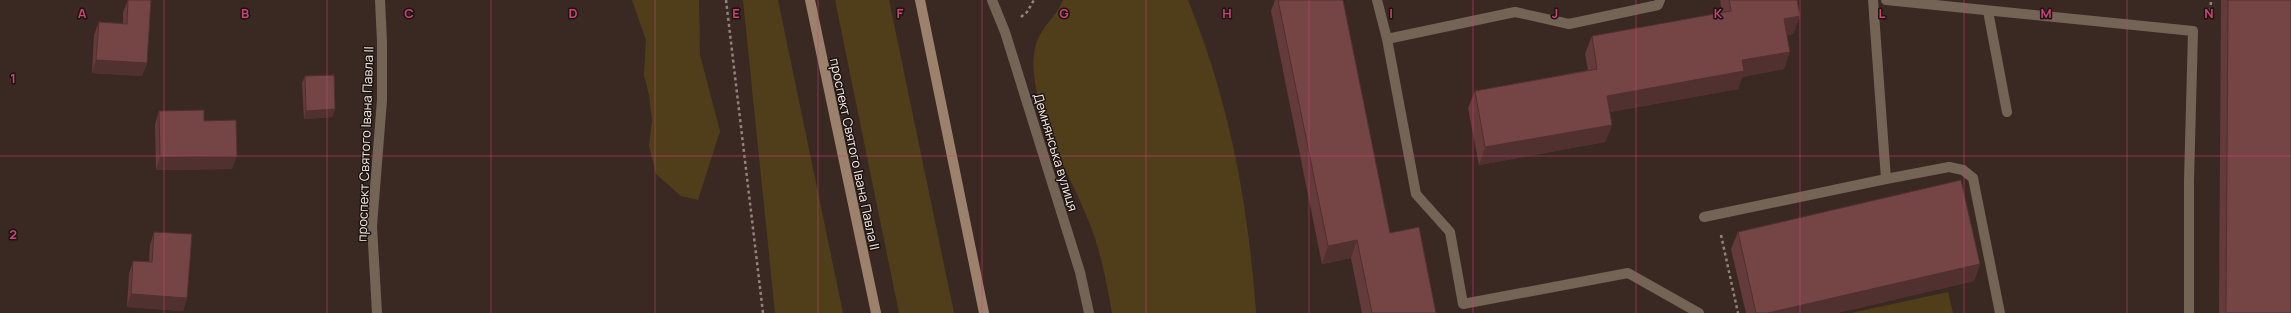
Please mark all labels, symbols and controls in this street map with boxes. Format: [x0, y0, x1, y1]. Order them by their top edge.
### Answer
text: A [78, 4, 87, 22]
text: B [241, 4, 249, 22]
text: C [404, 4, 414, 22]
text: D [568, 4, 578, 22]
text: E [732, 4, 740, 22]
text: F [897, 4, 904, 22]
text: G [1059, 4, 1069, 22]
text: H [1222, 4, 1232, 22]
text: I [1389, 4, 1393, 22]
text: J [1552, 4, 1558, 22]
text: K [1714, 4, 1723, 22]
text: L [1879, 4, 1886, 22]
text: M [2040, 4, 2052, 22]
text: N [2204, 4, 2214, 22]
street label: проспект Святого Івана Павла II [353, 46, 377, 242]
street label: проспект Святого Івана Павла II [826, 56, 884, 252]
text: 1 [10, 69, 16, 87]
street label: Демнянська вулиця [1029, 91, 1083, 213]
text: 2 [9, 225, 17, 243]

